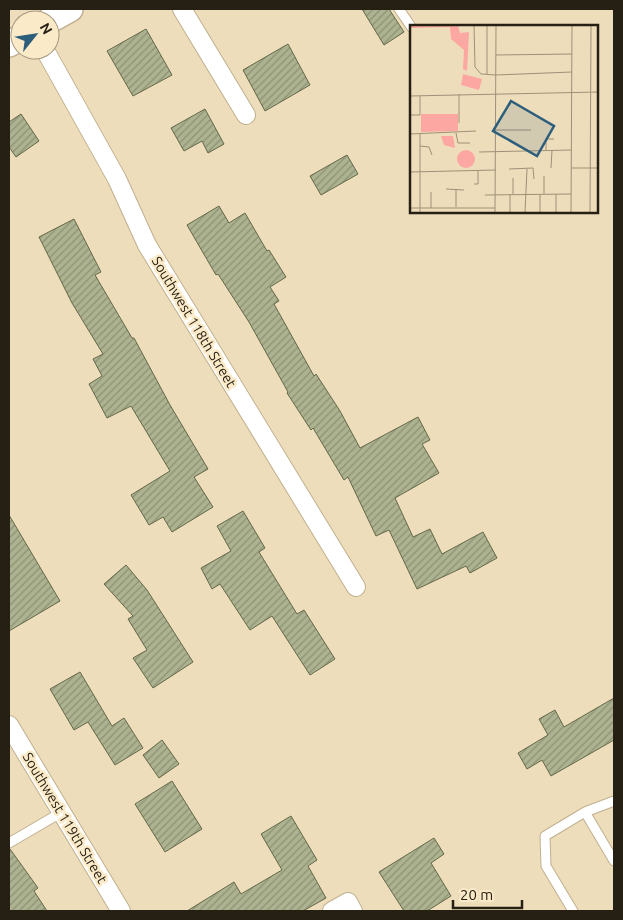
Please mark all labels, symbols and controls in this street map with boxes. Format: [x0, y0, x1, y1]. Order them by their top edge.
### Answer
north arrow [10, 10, 60, 60]
text: N [37, 20, 56, 37]
inset map [410, 25, 598, 212]
street label: Southwest 118th Street [149, 254, 240, 391]
street label: Southwest 119th Street [20, 750, 111, 887]
scale bar [453, 878, 522, 910]
text: 20 m [460, 886, 493, 903]

